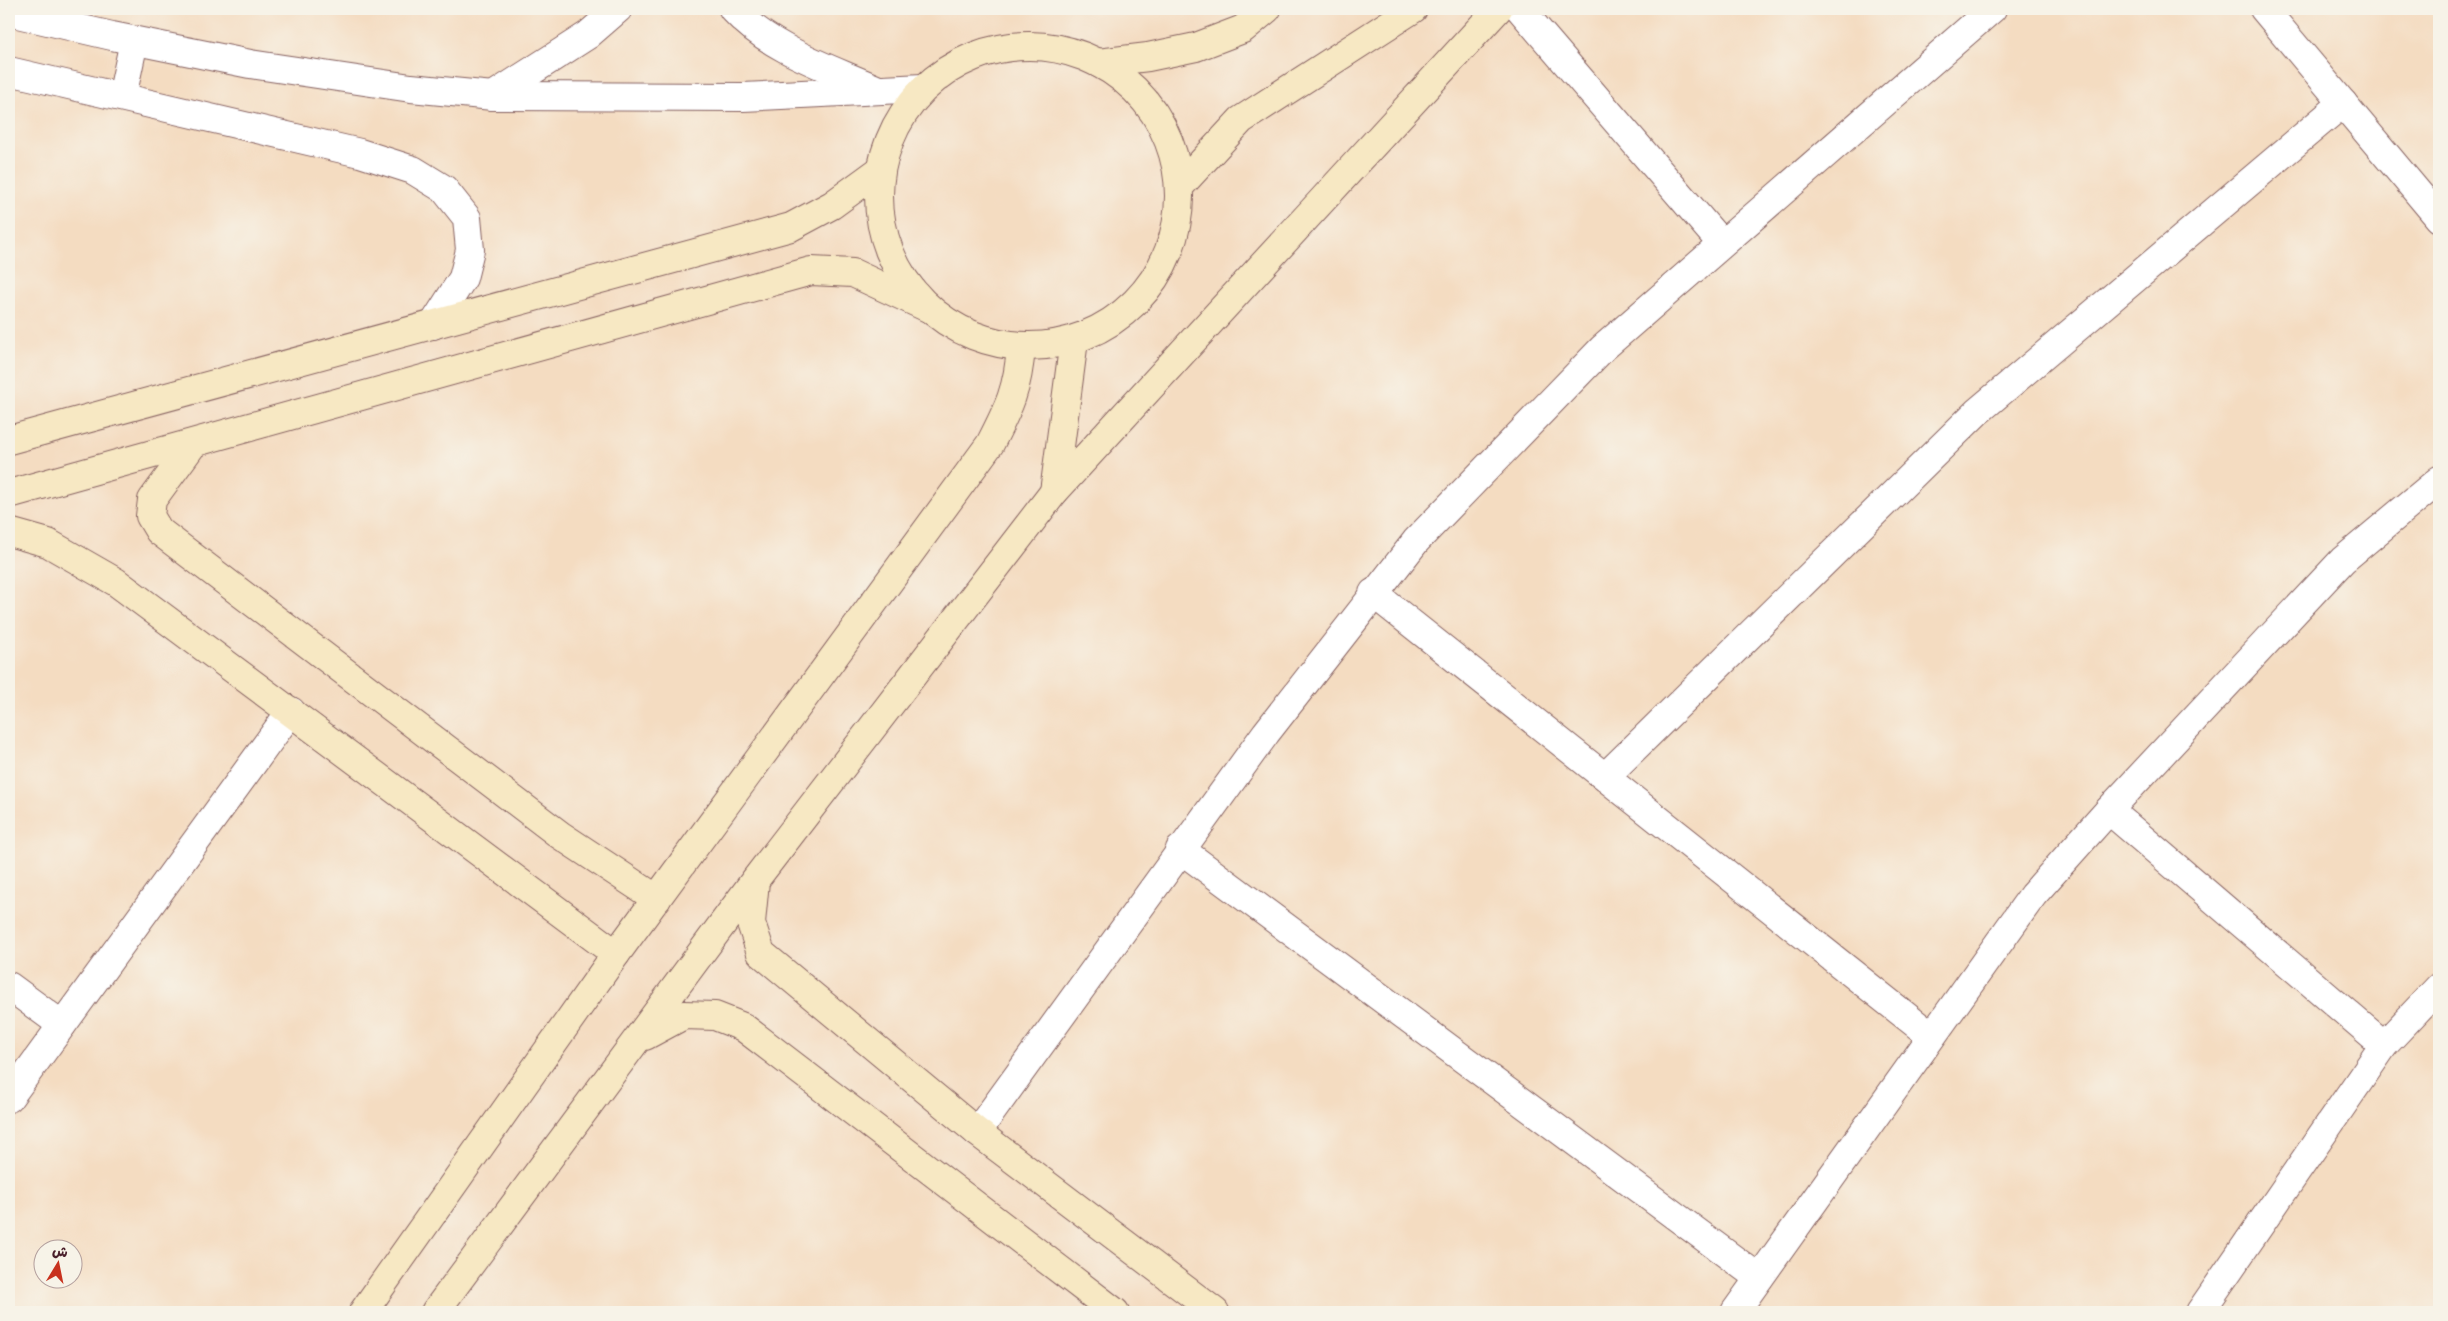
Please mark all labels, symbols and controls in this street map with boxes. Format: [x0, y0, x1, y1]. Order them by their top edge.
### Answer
north arrow [32, 1238, 82, 1288]
text: ش [51, 1240, 70, 1261]

